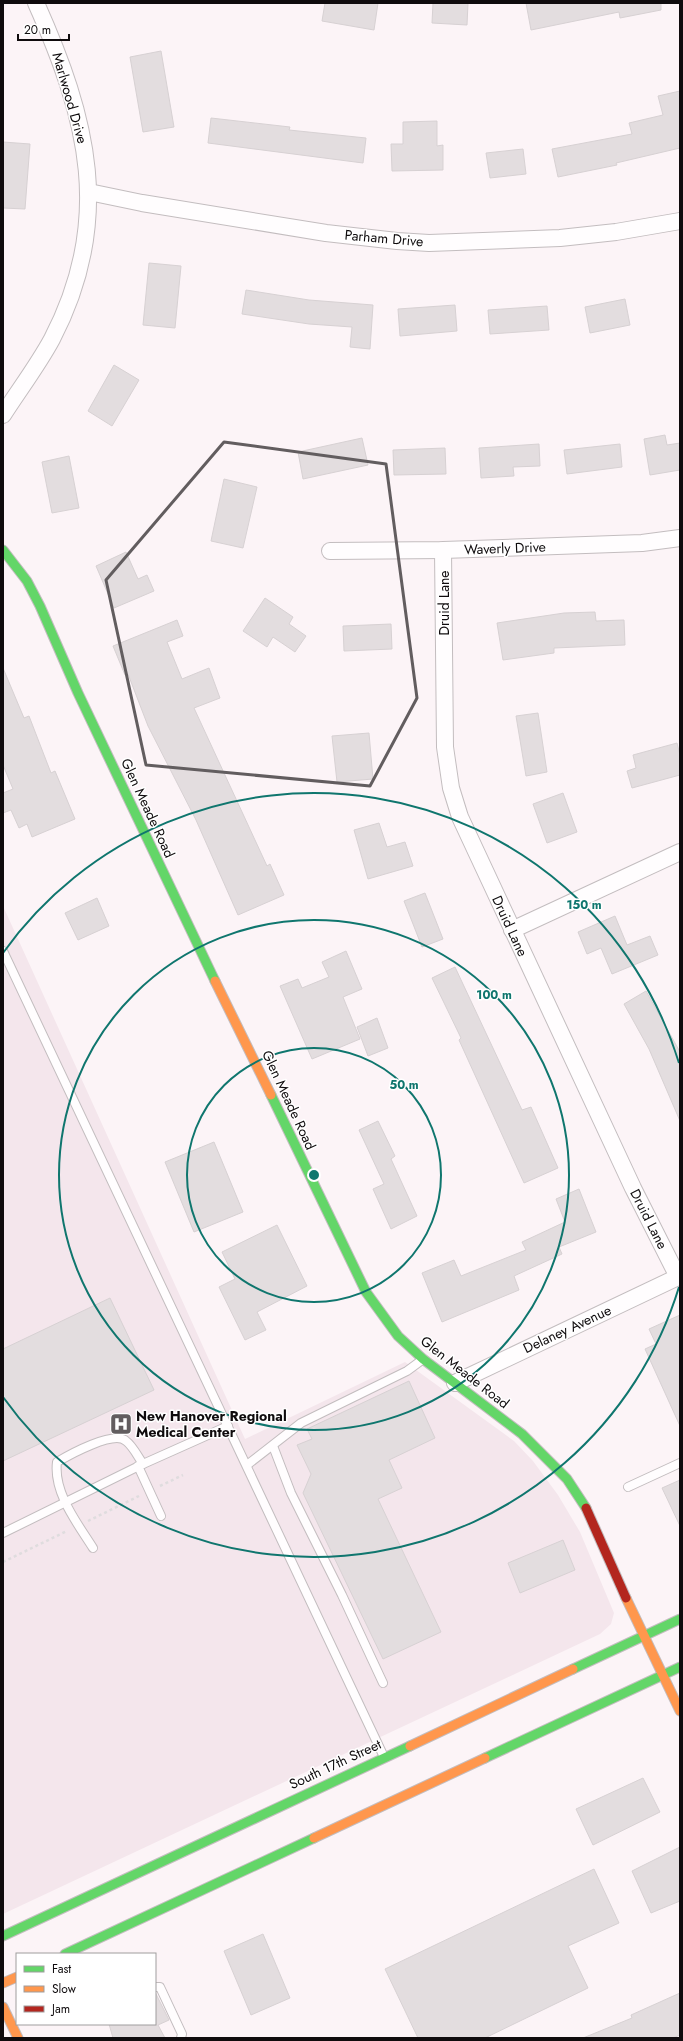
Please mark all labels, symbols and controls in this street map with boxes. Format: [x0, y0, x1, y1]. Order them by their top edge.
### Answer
scale bar [18, 16, 69, 42]
text: 20 m [24, 21, 51, 39]
street label: Marlwood Drive [47, 50, 93, 146]
street label: Parham Drive [344, 225, 424, 251]
street label: Waverly Drive [464, 537, 546, 559]
street label: Druid Lane [434, 570, 454, 636]
street label: Glen Meade Road [116, 755, 180, 861]
street label: Druid Lane [487, 892, 533, 960]
text: 150 m [566, 896, 602, 914]
text: 100 m [476, 986, 512, 1004]
street label: Glen Meade Road [257, 1047, 321, 1153]
text: 50 m [389, 1076, 419, 1094]
centre of rings [307, 1168, 321, 1182]
street label: Druid Lane [625, 1185, 673, 1253]
street label: Delaney Avenue [520, 1300, 614, 1358]
street label: Glen Meade Road [416, 1331, 514, 1413]
place label: New Hanover Regional Medical Center [136, 1406, 287, 1442]
hospital icon: New Hanover Regional Medical Center [108, 1411, 134, 1437]
street label: South 17th Street [286, 1734, 385, 1794]
legend [16, 1953, 156, 2025]
text: Fast [52, 1960, 71, 1978]
text: Slow [52, 1980, 77, 1998]
text: Jam [50, 2000, 70, 2018]

